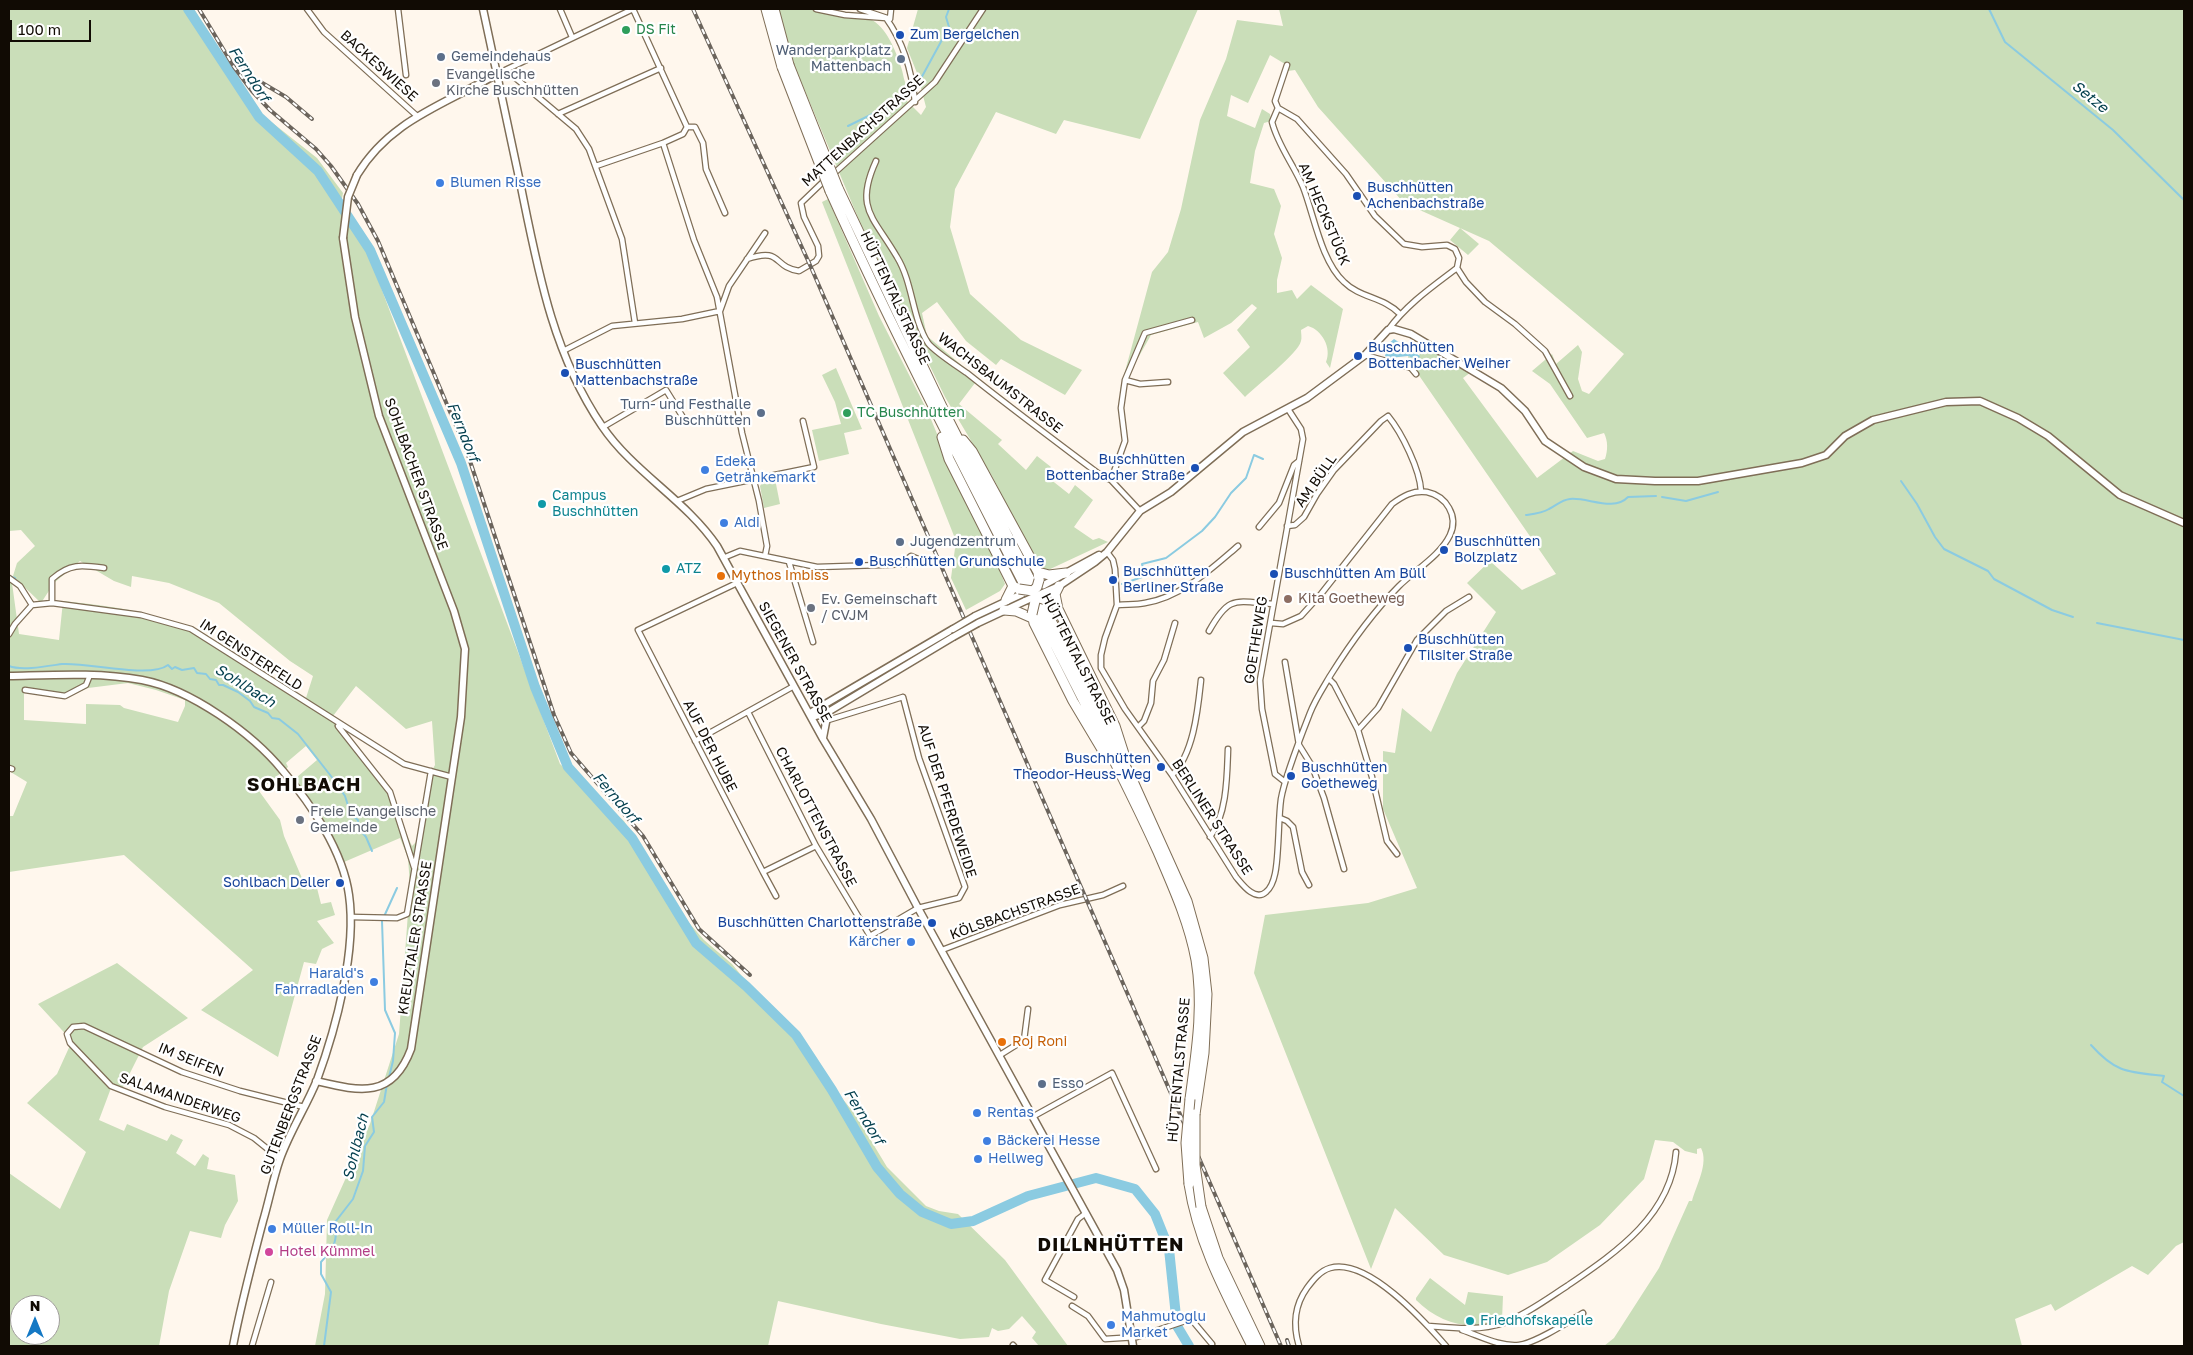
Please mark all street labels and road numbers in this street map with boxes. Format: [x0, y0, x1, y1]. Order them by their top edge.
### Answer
street label: BACKESWIESE [337, 27, 421, 105]
street label: MATTENBACHSTRASSE [798, 72, 928, 190]
street label: AM HECKSTÜCK [1295, 160, 1353, 268]
street label: HÜTTENTALSTRASSE [857, 229, 933, 367]
street label: WACHSBAUMSTRASSE [934, 329, 1066, 437]
street label: SOHLBACHER STRASSE [381, 396, 451, 552]
street label: AM BÜLL [1292, 451, 1340, 511]
street label: HÜTTENTALSTRASSE [1038, 590, 1118, 728]
street label: GOETHEWEG [1241, 595, 1271, 685]
street label: SIEGENER STRASSE [755, 599, 835, 725]
street label: IM GENSTERFELD [196, 615, 306, 695]
street label: AUF DER HUBE [680, 697, 740, 795]
street label: AUF DER PFERDEWEIDE [914, 722, 980, 880]
street label: CHARLOTTENSTRASSE [772, 744, 860, 890]
street label: BERLINER STRASSE [1168, 756, 1256, 878]
street label: KREUZTALER STRASSE [395, 860, 435, 1016]
street label: KÖLSBACHSTRASSE [948, 881, 1082, 943]
street label: HÜTTENTALSTRASSE [1164, 997, 1194, 1143]
street label: GUTENBERGSTRASSE [257, 1033, 325, 1177]
street label: IM SEIFEN [156, 1039, 226, 1081]
street label: SALAMANDERWEG [117, 1069, 243, 1127]

